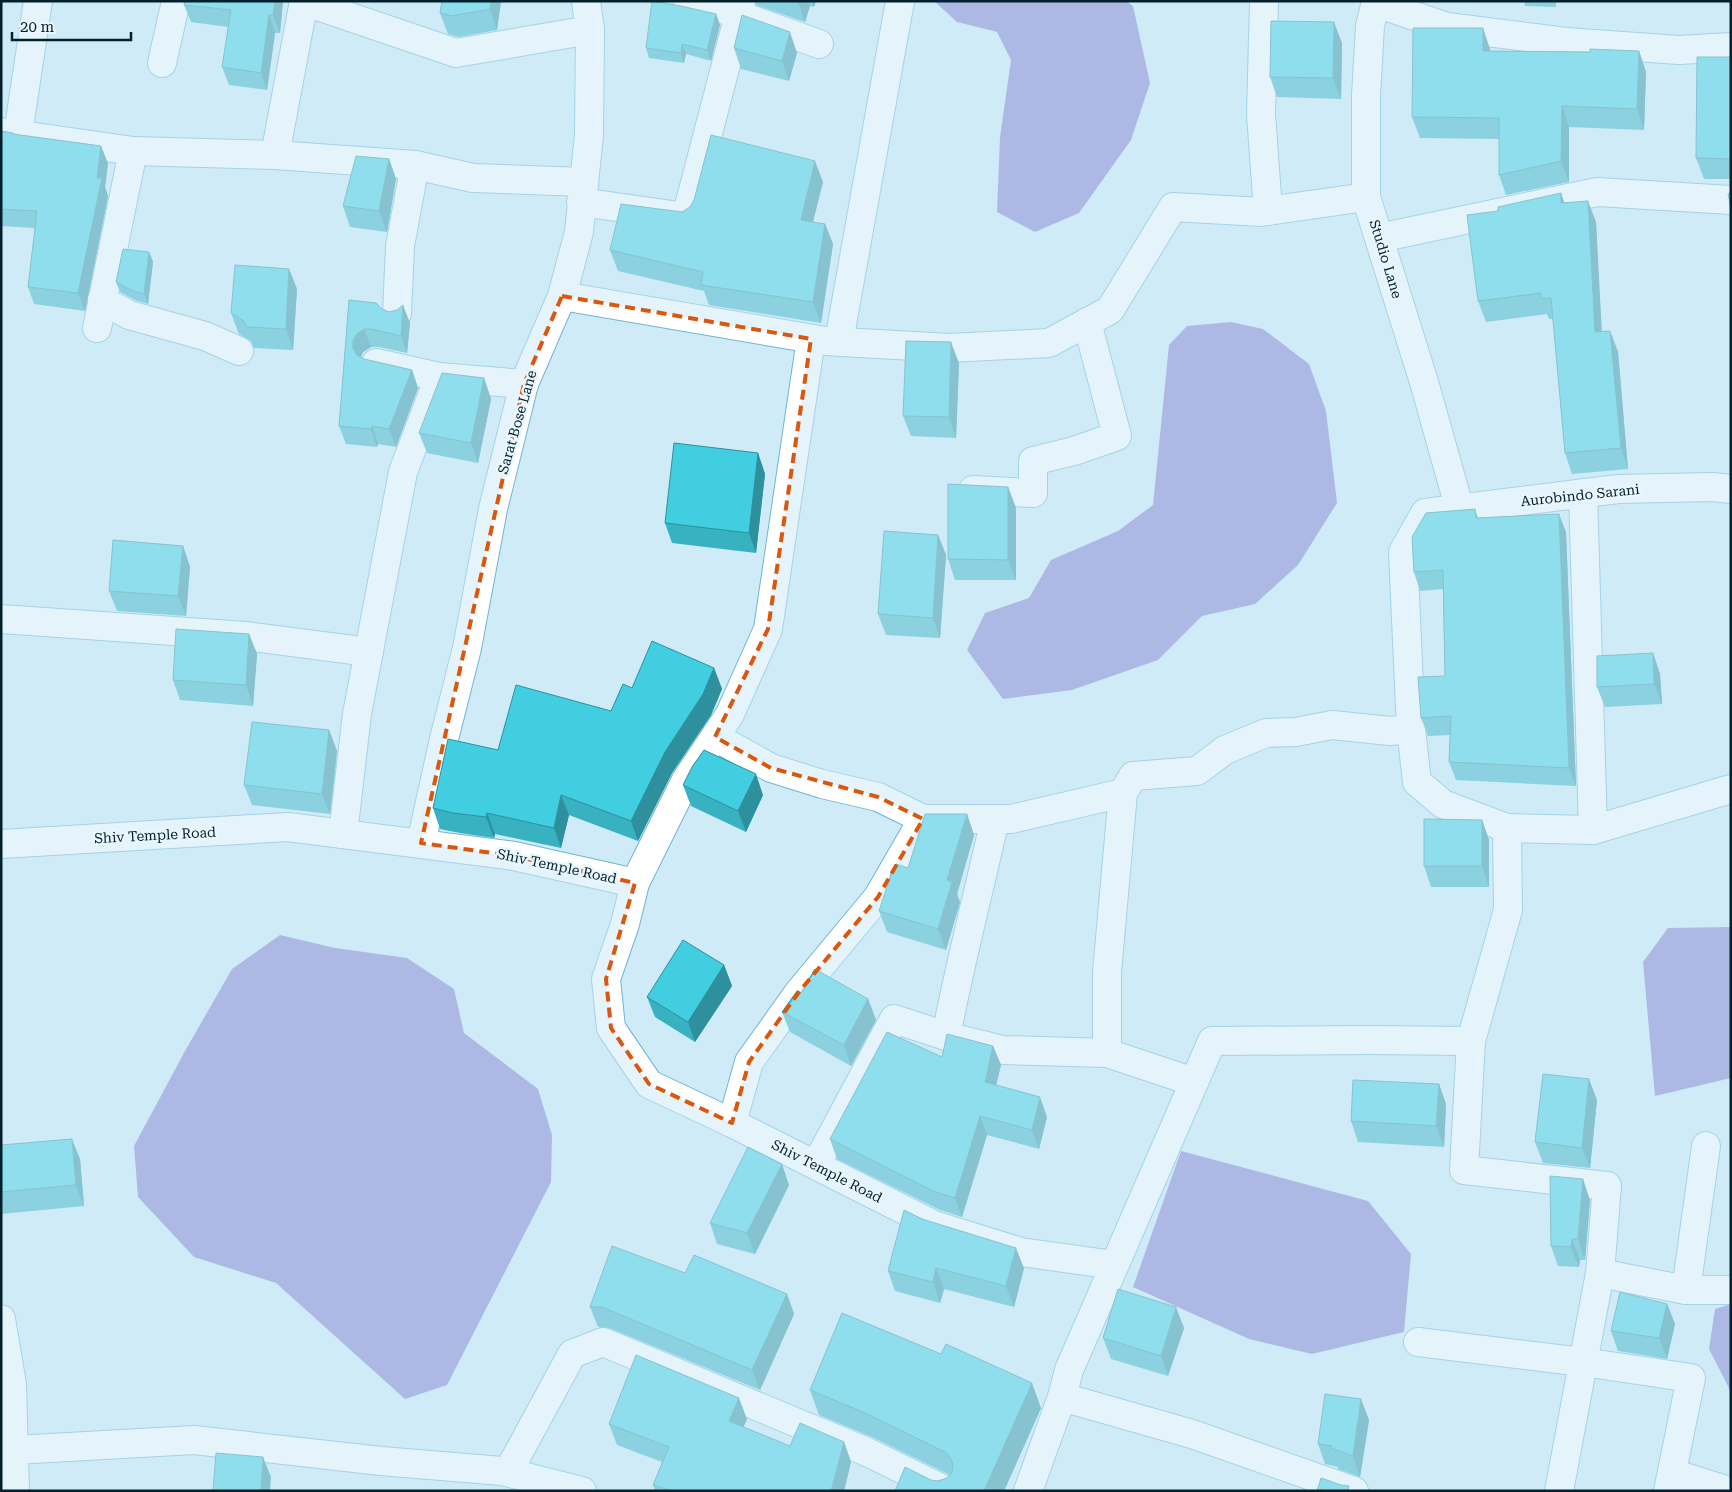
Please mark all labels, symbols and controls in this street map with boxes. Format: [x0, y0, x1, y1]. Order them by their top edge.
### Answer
scale bar [12, 10, 131, 42]
text: 20 m [20, 18, 55, 36]
street label: Studio Lane [1366, 218, 1406, 301]
street label: Sarat Bose Lane [495, 368, 540, 476]
street label: Aurobindo Sarani [1520, 481, 1641, 509]
street label: Shiv Temple Road [94, 824, 216, 846]
street label: Shiv Temple Road [496, 846, 618, 887]
street label: Shiv Temple Road [769, 1136, 885, 1206]

